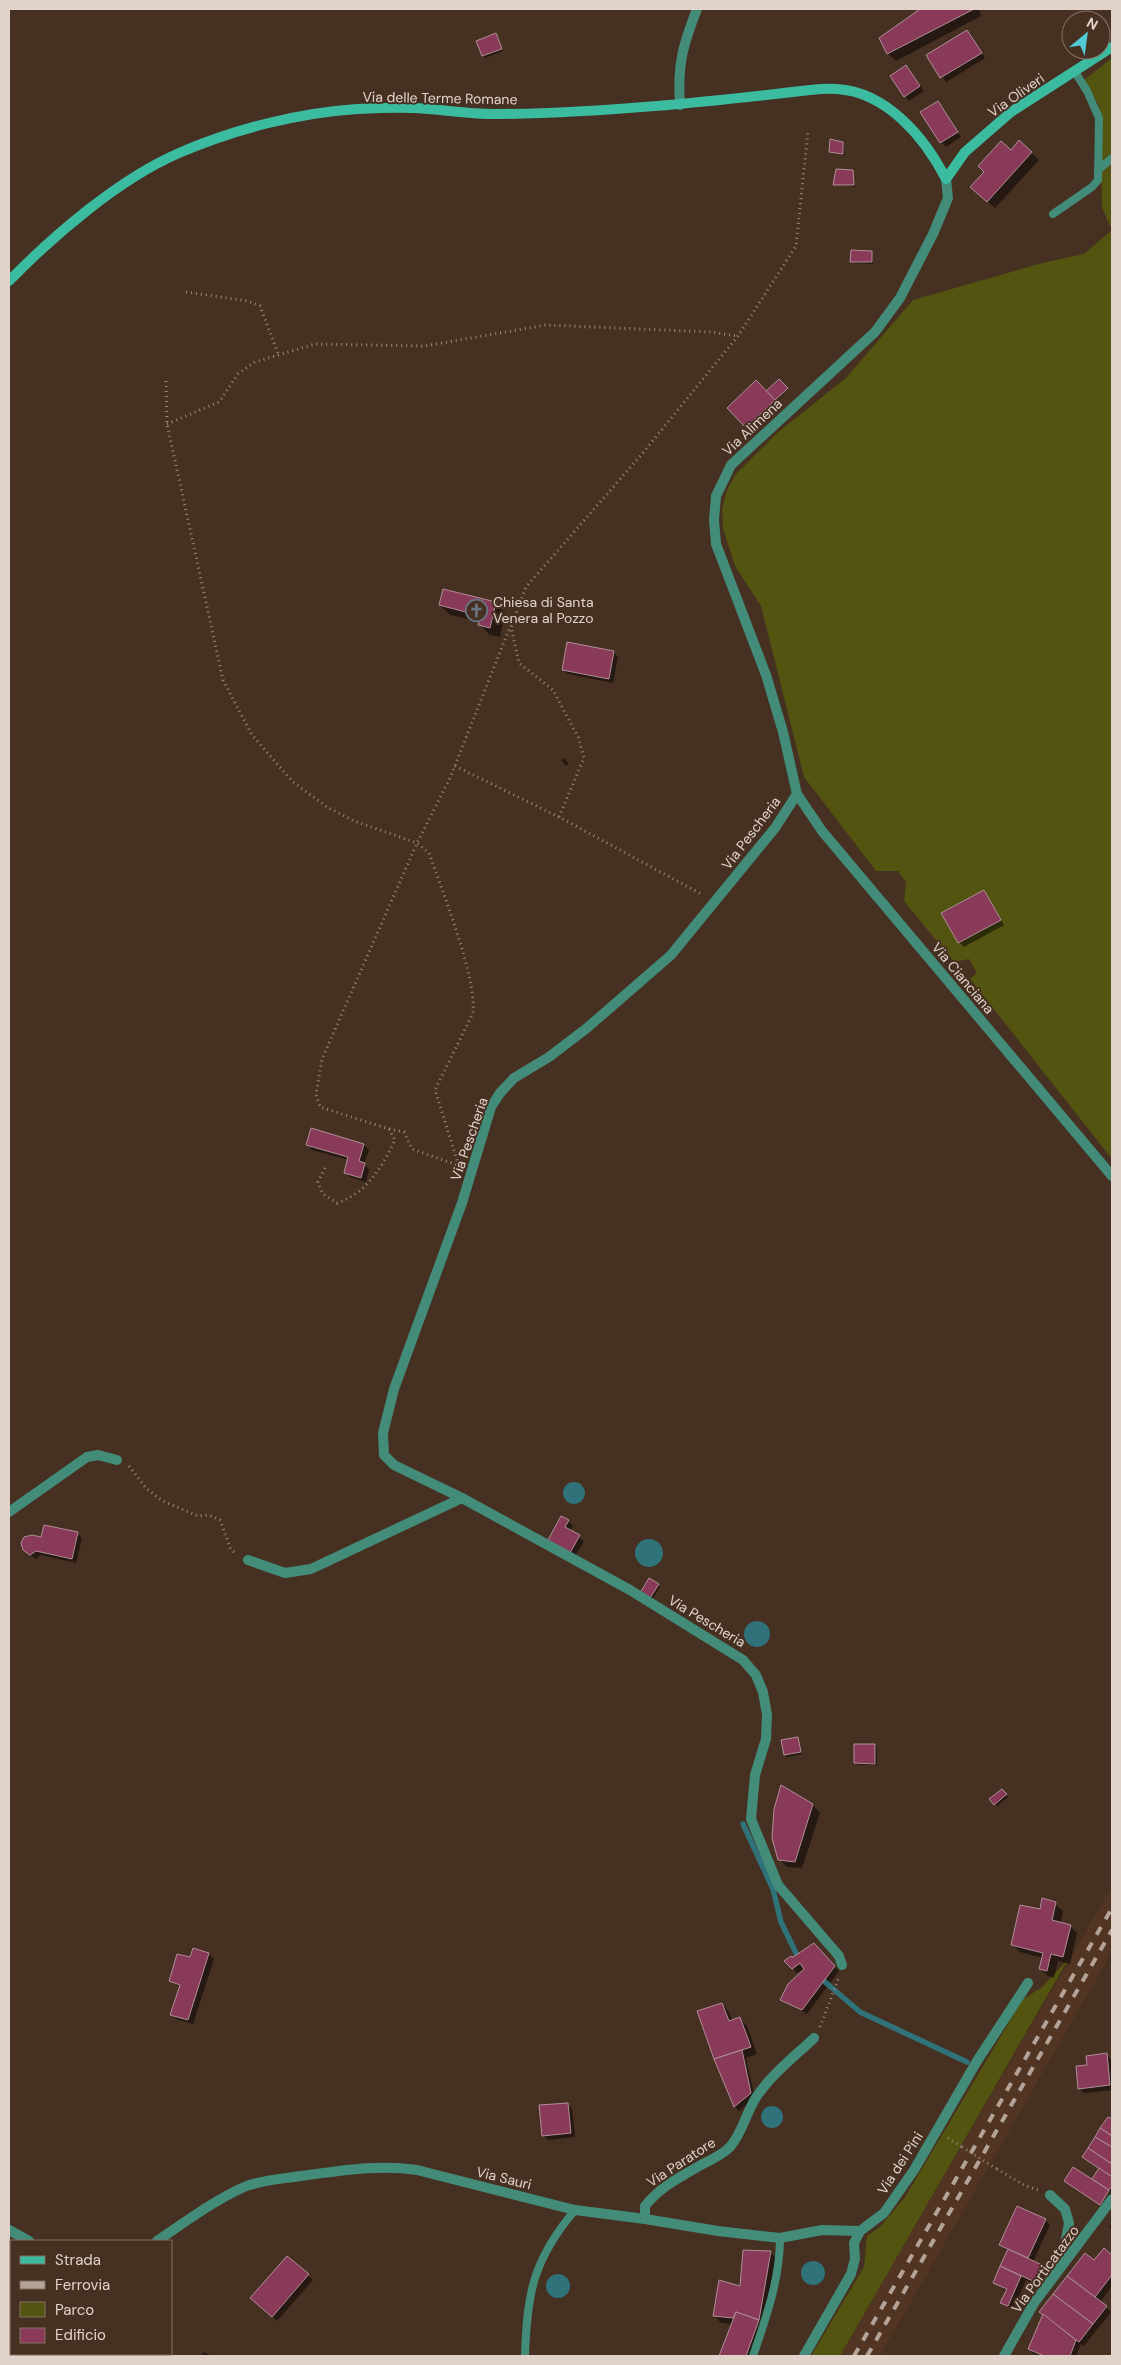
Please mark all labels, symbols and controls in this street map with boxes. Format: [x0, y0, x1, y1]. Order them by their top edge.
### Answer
north arrow [1061, 10, 1111, 60]
text: N [1083, 13, 1101, 34]
street label: Via Oliveri [984, 69, 1048, 121]
street label: Via delle Terme Romane [362, 88, 518, 108]
street label: Via Alimena [718, 395, 786, 459]
place label: Chiesa di Santa Venera al Pozzo [493, 593, 594, 627]
church icon: Chiesa di Santa Venera al Pozzo [465, 598, 489, 622]
street label: Via Pescheria [718, 793, 784, 873]
street label: Via Cianciana [928, 939, 998, 1017]
street label: Via Pescheria [446, 1095, 492, 1183]
street label: Via Pescheria [665, 1591, 749, 1651]
street label: Via dei Pini [873, 2128, 927, 2198]
street label: Via Paratore [643, 2133, 719, 2191]
street label: Via Sauri [474, 2162, 534, 2194]
street label: Via Porticatazzo [1007, 2222, 1083, 2316]
legend [10, 2240, 172, 2355]
text: Strada [55, 2250, 101, 2270]
text: Ferrovia [55, 2275, 110, 2295]
text: Parco [55, 2300, 94, 2320]
text: Edificio [55, 2325, 106, 2345]

